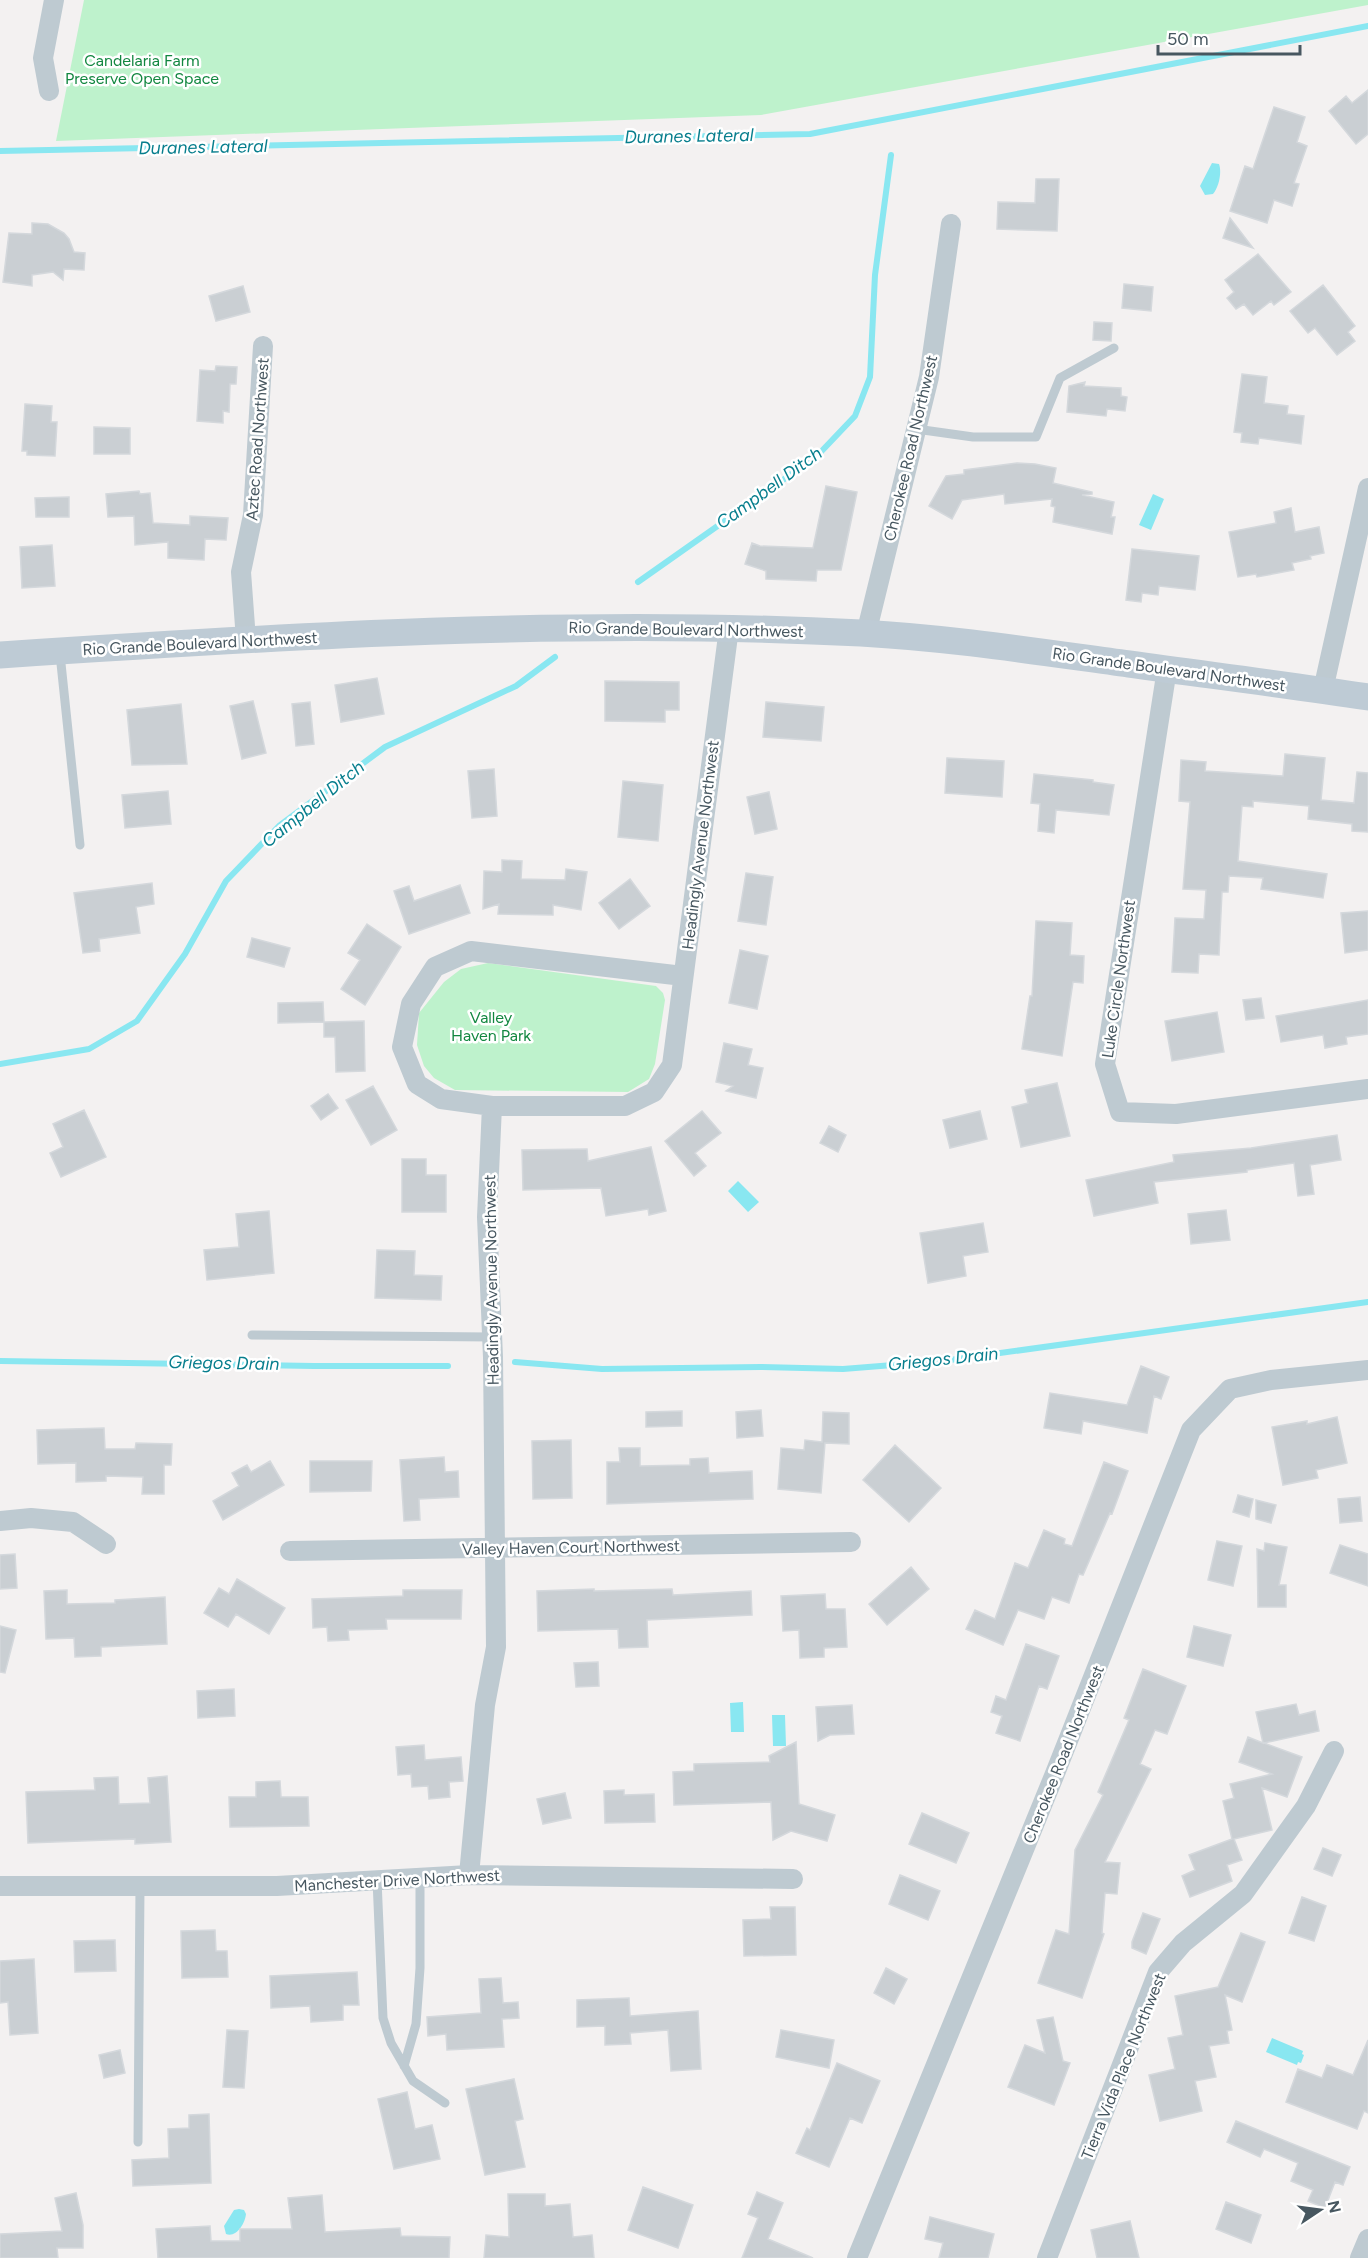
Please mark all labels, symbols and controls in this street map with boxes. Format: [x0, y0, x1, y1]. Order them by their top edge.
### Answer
scale bar [1158, 18, 1300, 56]
text: 50 m [1167, 28, 1209, 50]
park label: Candelaria Farm Preserve Open Space [65, 51, 219, 88]
water label: Duranes Lateral [624, 124, 755, 148]
water label: Duranes Lateral [138, 135, 269, 159]
street label: Cherokee Road Northwest [880, 353, 941, 543]
street label: Aztec Road Northwest [242, 357, 273, 521]
water label: Campbell Ditch [712, 442, 826, 534]
street label: Rio Grande Boulevard Northwest [568, 618, 804, 641]
street label: Rio Grande Boulevard Northwest [82, 628, 318, 659]
street label: Rio Grande Boulevard Northwest [1051, 644, 1287, 695]
street label: Headingly Avenue Northwest [678, 739, 723, 951]
water label: Campbell Ditch [257, 756, 369, 852]
street label: Luke Circle Northwest [1098, 899, 1139, 1059]
park label: Valley Haven Park [451, 1008, 531, 1045]
street label: Headingly Avenue Northwest [480, 1174, 503, 1386]
water label: Griegos Drain [887, 1342, 999, 1376]
water label: Griegos Drain [168, 1351, 280, 1375]
street label: Valley Haven Court Northwest [462, 1536, 680, 1559]
street label: Cherokee Road Northwest [1019, 1662, 1108, 1846]
street label: Manchester Drive Northwest [294, 1866, 500, 1895]
street label: Tierra Vida Place Northwest [1077, 1970, 1170, 2162]
north arrow [1290, 2180, 1350, 2240]
text: N [1323, 2199, 1345, 2215]

